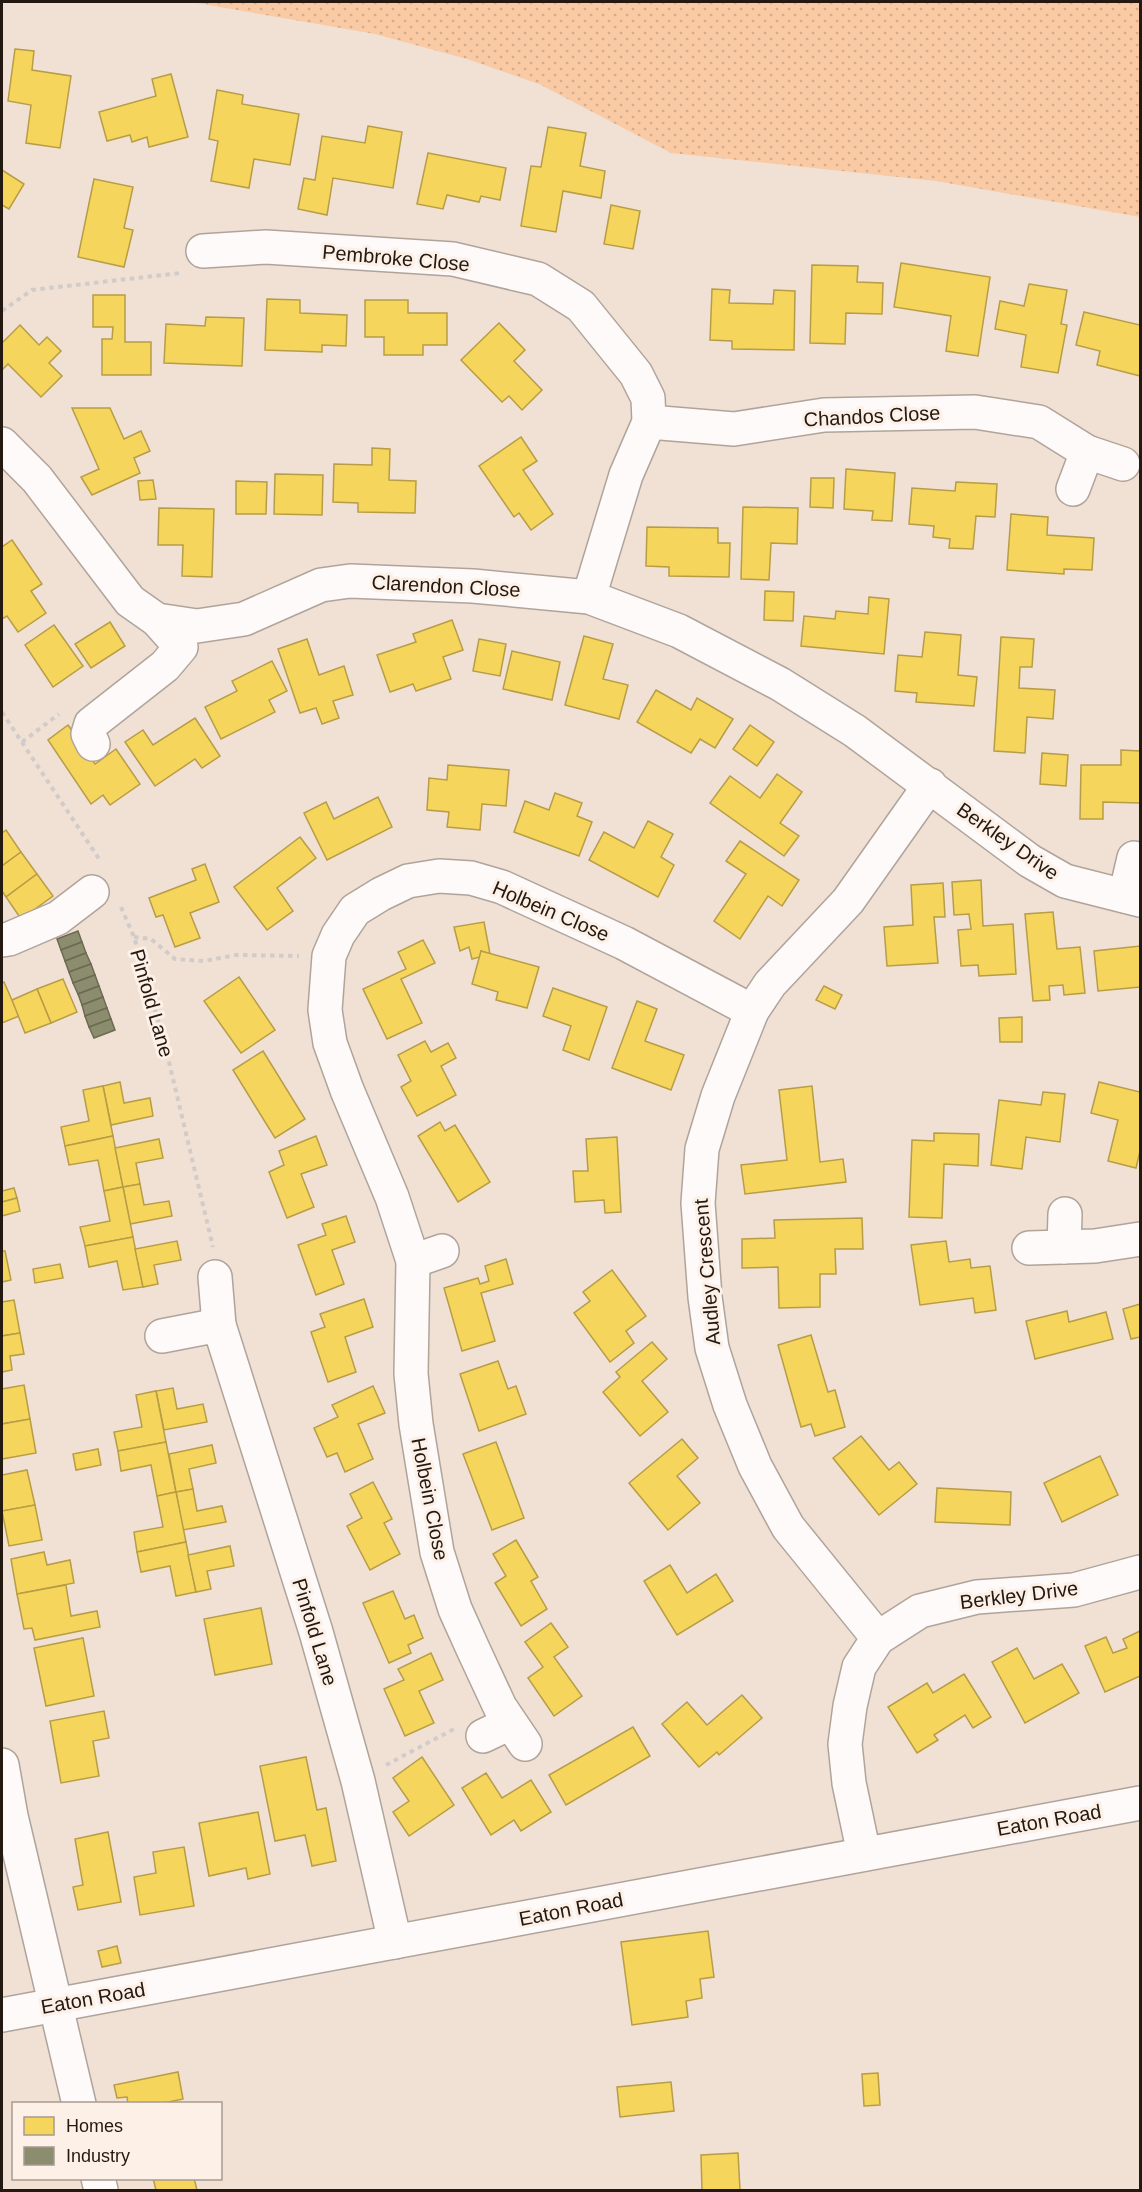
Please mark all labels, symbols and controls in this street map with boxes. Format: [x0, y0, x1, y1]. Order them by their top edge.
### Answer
street label: Pembroke Close [321, 241, 471, 275]
street label: Chandos Close [803, 401, 941, 431]
street label: Clarendon Close [371, 571, 521, 601]
street label: Berkley Drive [953, 798, 1063, 884]
street label: Holbein Close [489, 877, 613, 945]
street label: Pinfold Lane [126, 947, 178, 1059]
street label: Audley Crescent [690, 1198, 724, 1346]
street label: Holbein Close [407, 1436, 453, 1562]
street label: Pinfold Lane [288, 1576, 342, 1688]
street label: Berkley Drive [959, 1577, 1079, 1613]
street label: Eaton Road [995, 1800, 1103, 1840]
street label: Eaton Road [517, 1888, 625, 1930]
street label: Eaton Road [39, 1978, 147, 2018]
legend [12, 2102, 222, 2180]
text: Homes [66, 2116, 123, 2136]
text: Industry [66, 2146, 130, 2166]

